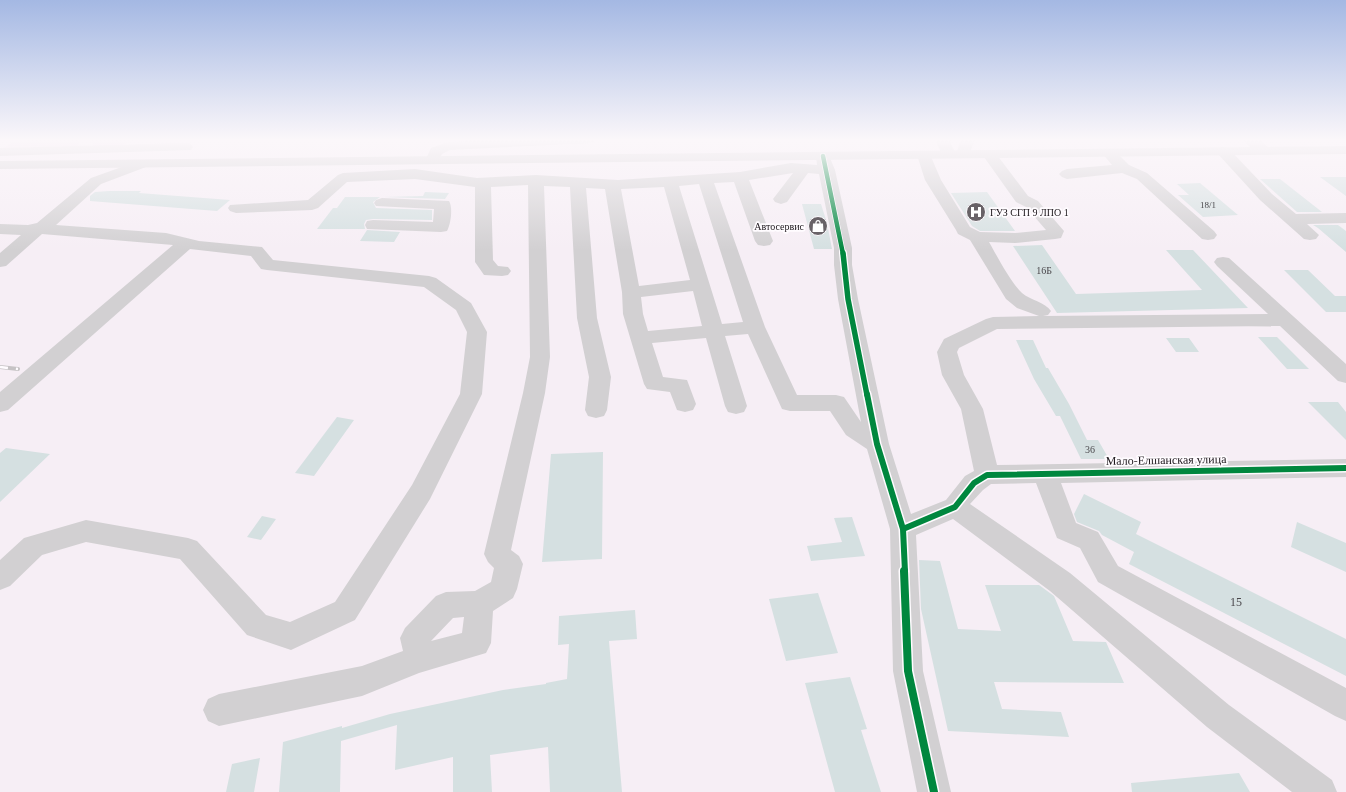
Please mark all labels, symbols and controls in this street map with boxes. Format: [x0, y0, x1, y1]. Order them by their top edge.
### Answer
house number: 18/1 [1200, 200, 1216, 210]
hospital icon: ГУЗ СГП 9 ЛПО 1 [965, 201, 987, 223]
place label: ГУЗ СГП 9 ЛПО 1 [990, 207, 1069, 218]
shop icon: Автосервис [807, 215, 829, 237]
place label: Автосервис [754, 221, 805, 232]
house number: 16Б [1036, 265, 1052, 276]
house number: 36 [1085, 444, 1095, 455]
street label: Мало-Елшанская улица [1105, 452, 1227, 468]
house number: 15 [1230, 595, 1242, 609]

